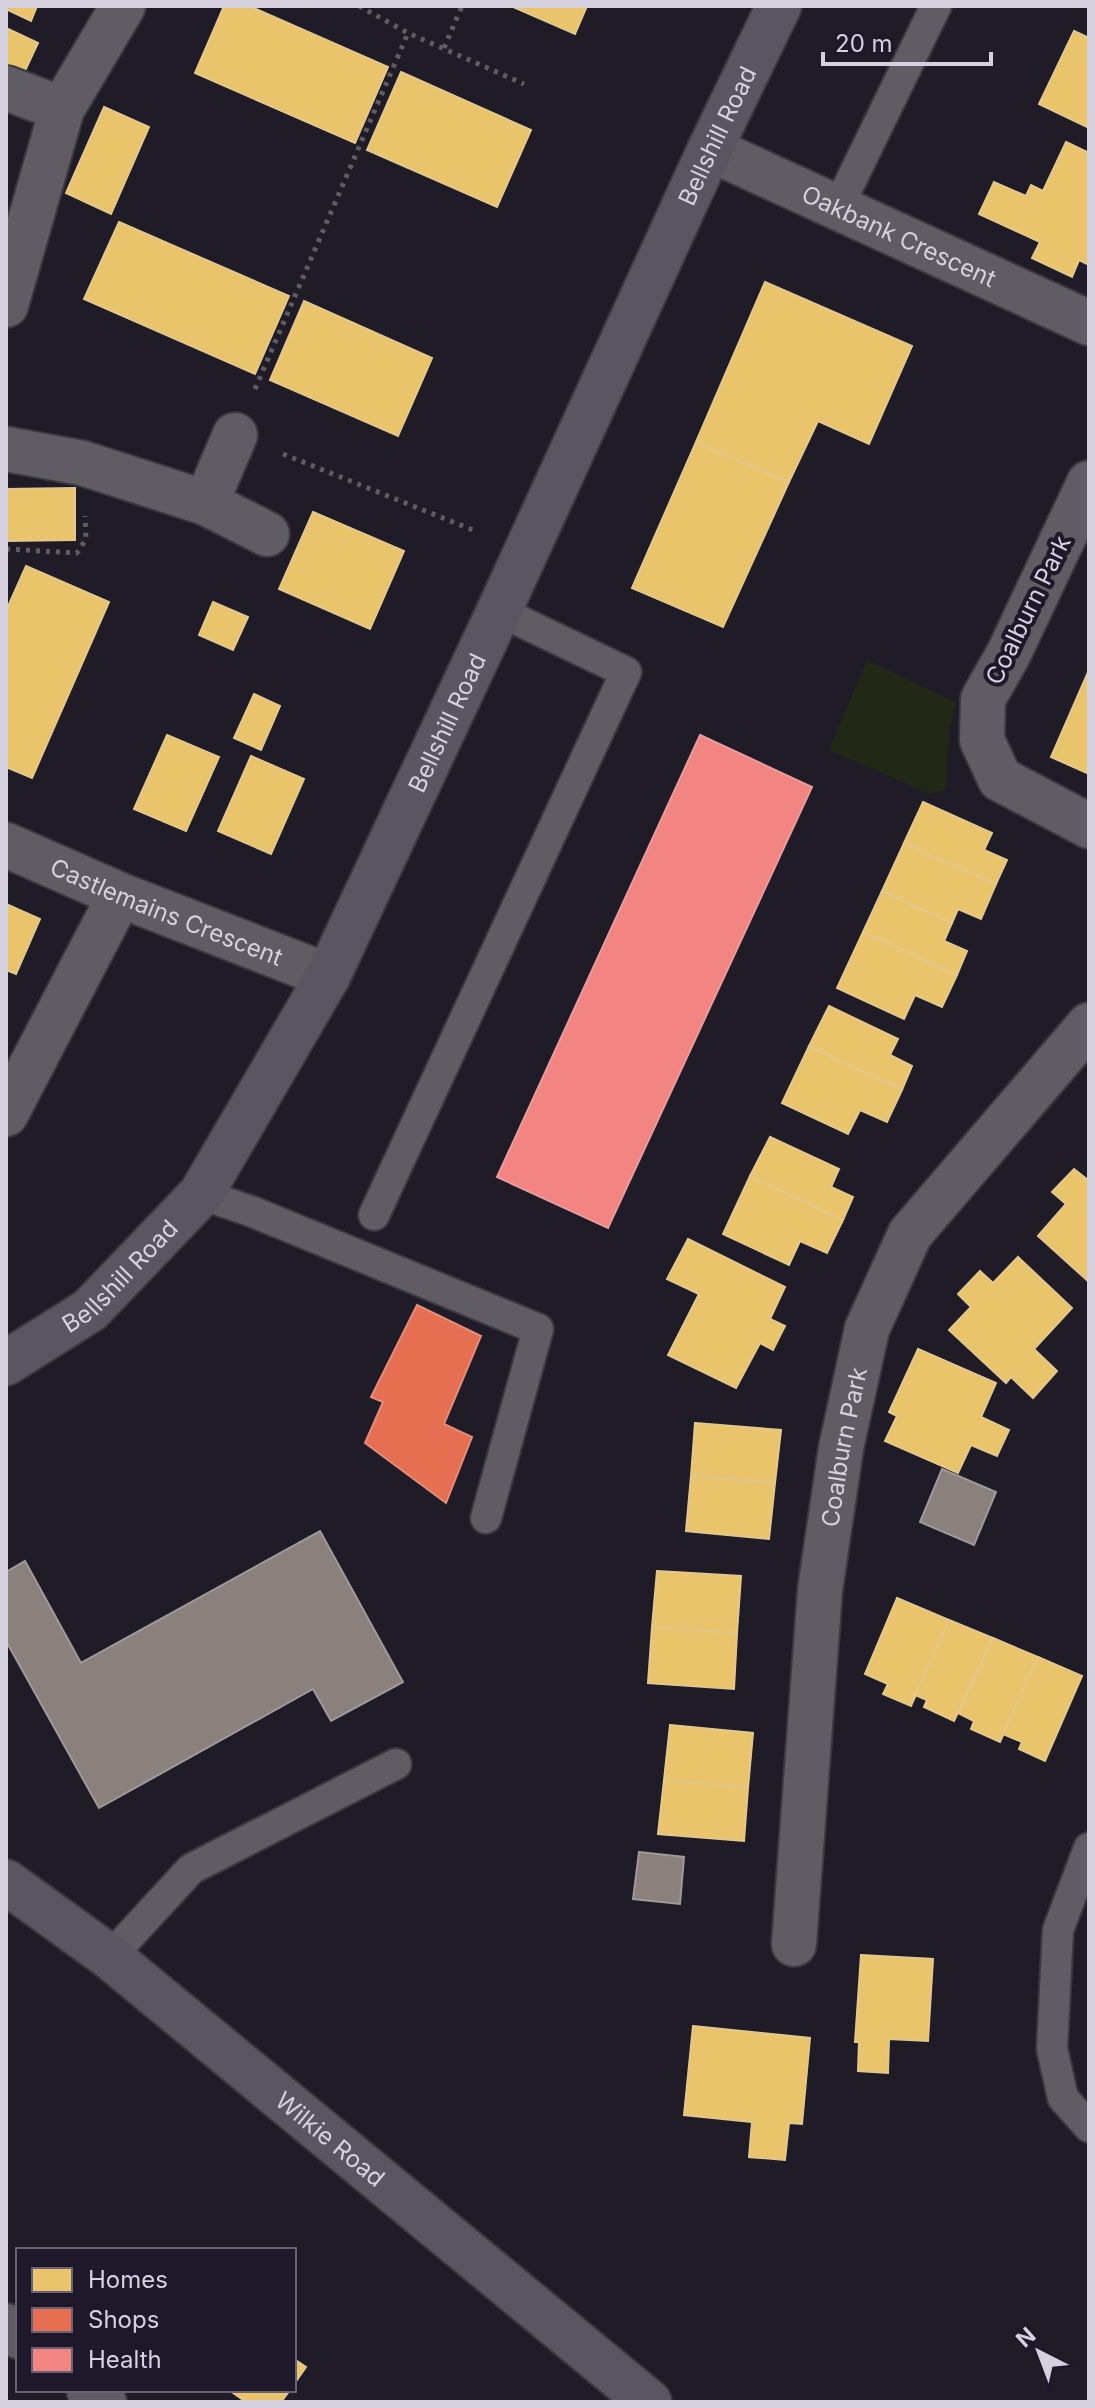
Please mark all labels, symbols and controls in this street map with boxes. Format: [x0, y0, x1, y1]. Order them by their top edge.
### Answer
scale bar [823, 16, 991, 66]
text: 20 m [835, 29, 893, 58]
street label: Bellshill Road [672, 62, 762, 210]
street label: Oakbank Crescent [797, 179, 1001, 293]
street label: Coalburn Park [979, 531, 1077, 689]
street label: Bellshill Road [402, 648, 492, 797]
street label: Castlemains Crescent [46, 852, 287, 972]
street label: Bellshill Road [56, 1213, 183, 1339]
street label: Coalburn Park [815, 1364, 873, 1529]
street label: Wilkie Road [270, 2085, 391, 2192]
legend [16, 2248, 296, 2392]
text: Homes [88, 2265, 168, 2294]
text: Shops [88, 2305, 159, 2334]
north arrow [999, 2312, 1079, 2392]
text: N [1011, 2322, 1041, 2352]
text: Health [88, 2345, 162, 2374]

